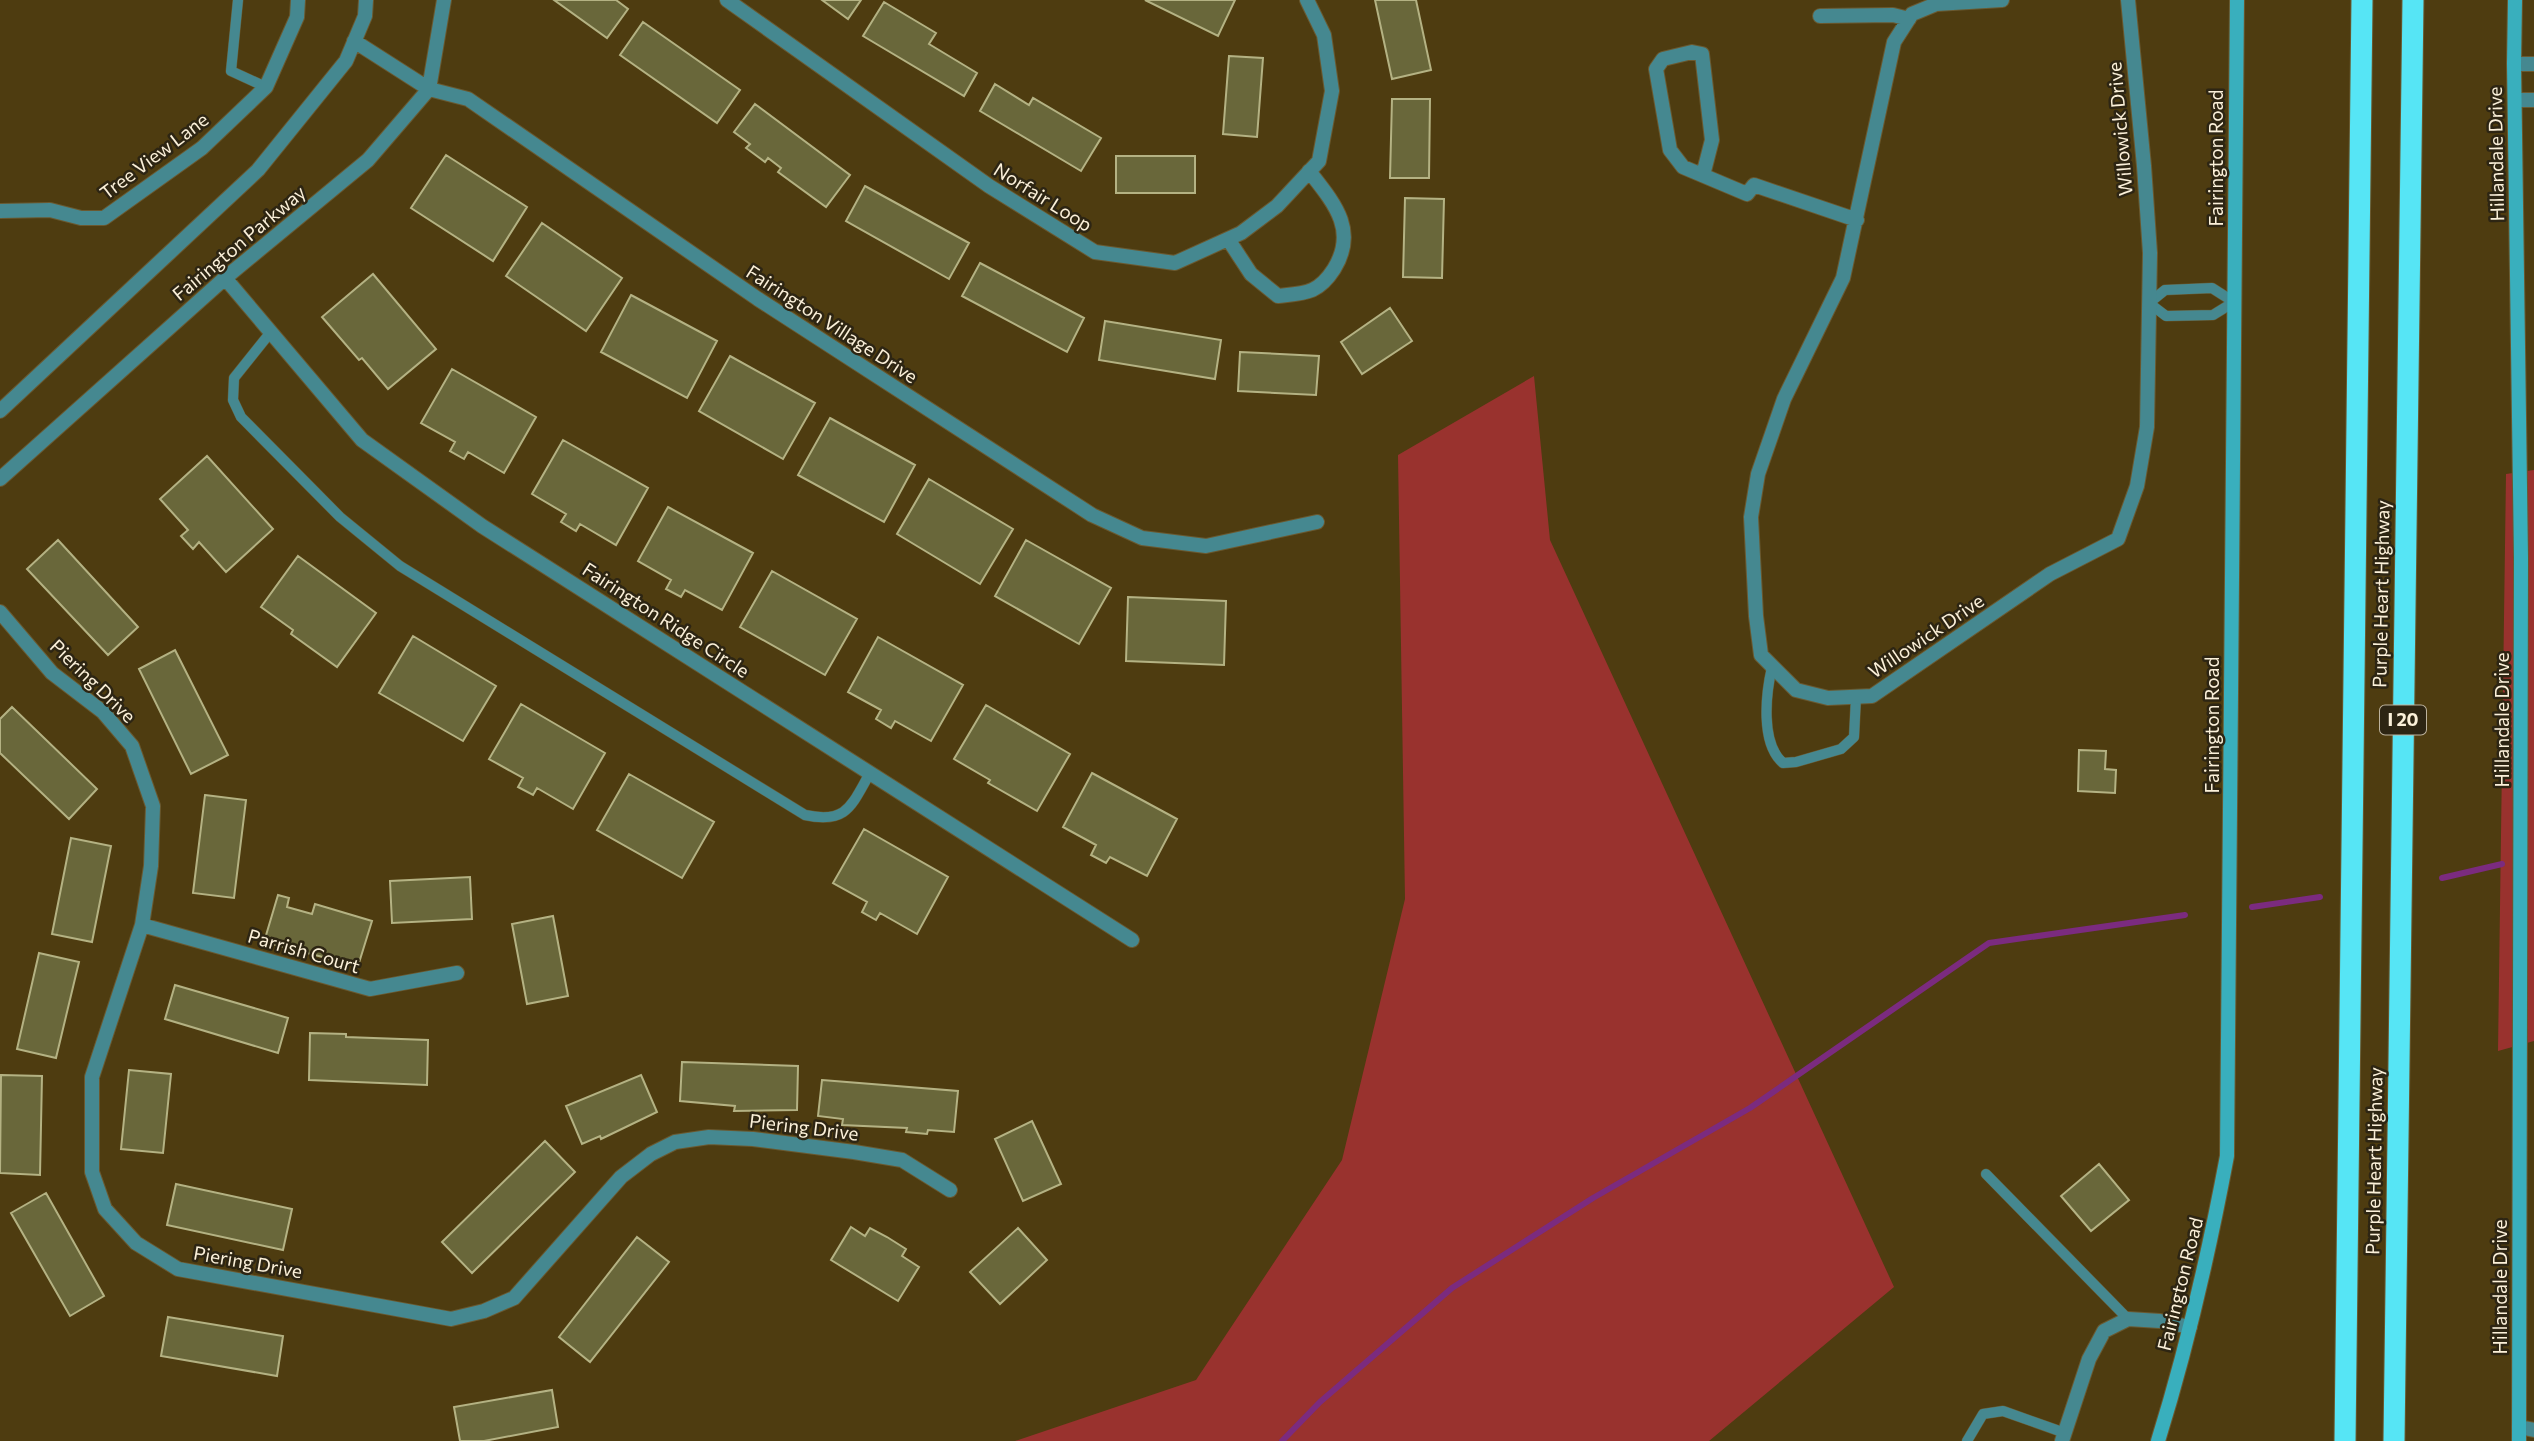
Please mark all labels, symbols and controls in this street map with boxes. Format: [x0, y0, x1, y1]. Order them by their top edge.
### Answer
street label: Willowick Drive [2102, 61, 2137, 197]
street label: Hillandale Drive [2483, 86, 2508, 222]
street label: Fairington Road [2204, 90, 2227, 226]
street label: Tree View Lane [95, 107, 212, 204]
street label: Norfair Loop [990, 157, 1097, 236]
street label: Fairington Parkway [167, 180, 310, 305]
street label: Fairington Village Drive [742, 260, 922, 388]
street label: Purple Heart Highway [2367, 500, 2394, 688]
street label: Fairington Ridge Circle [579, 557, 754, 682]
street label: Willowick Drive [1864, 589, 1988, 683]
street label: Piering Drive [46, 634, 141, 727]
street label: Hillandale Drive [2490, 653, 2513, 787]
street label: Fairington Road [2200, 657, 2223, 793]
road number: I 20 [2380, 706, 2426, 734]
street label: Parrish Court [245, 924, 363, 978]
street label: Purple Heart Highway [2360, 1067, 2387, 1255]
street label: Piering Drive [748, 1108, 860, 1145]
street label: Fairington Road [2152, 1215, 2207, 1353]
street label: Hillandale Drive [2488, 1220, 2511, 1354]
street label: Piering Drive [192, 1241, 304, 1282]

